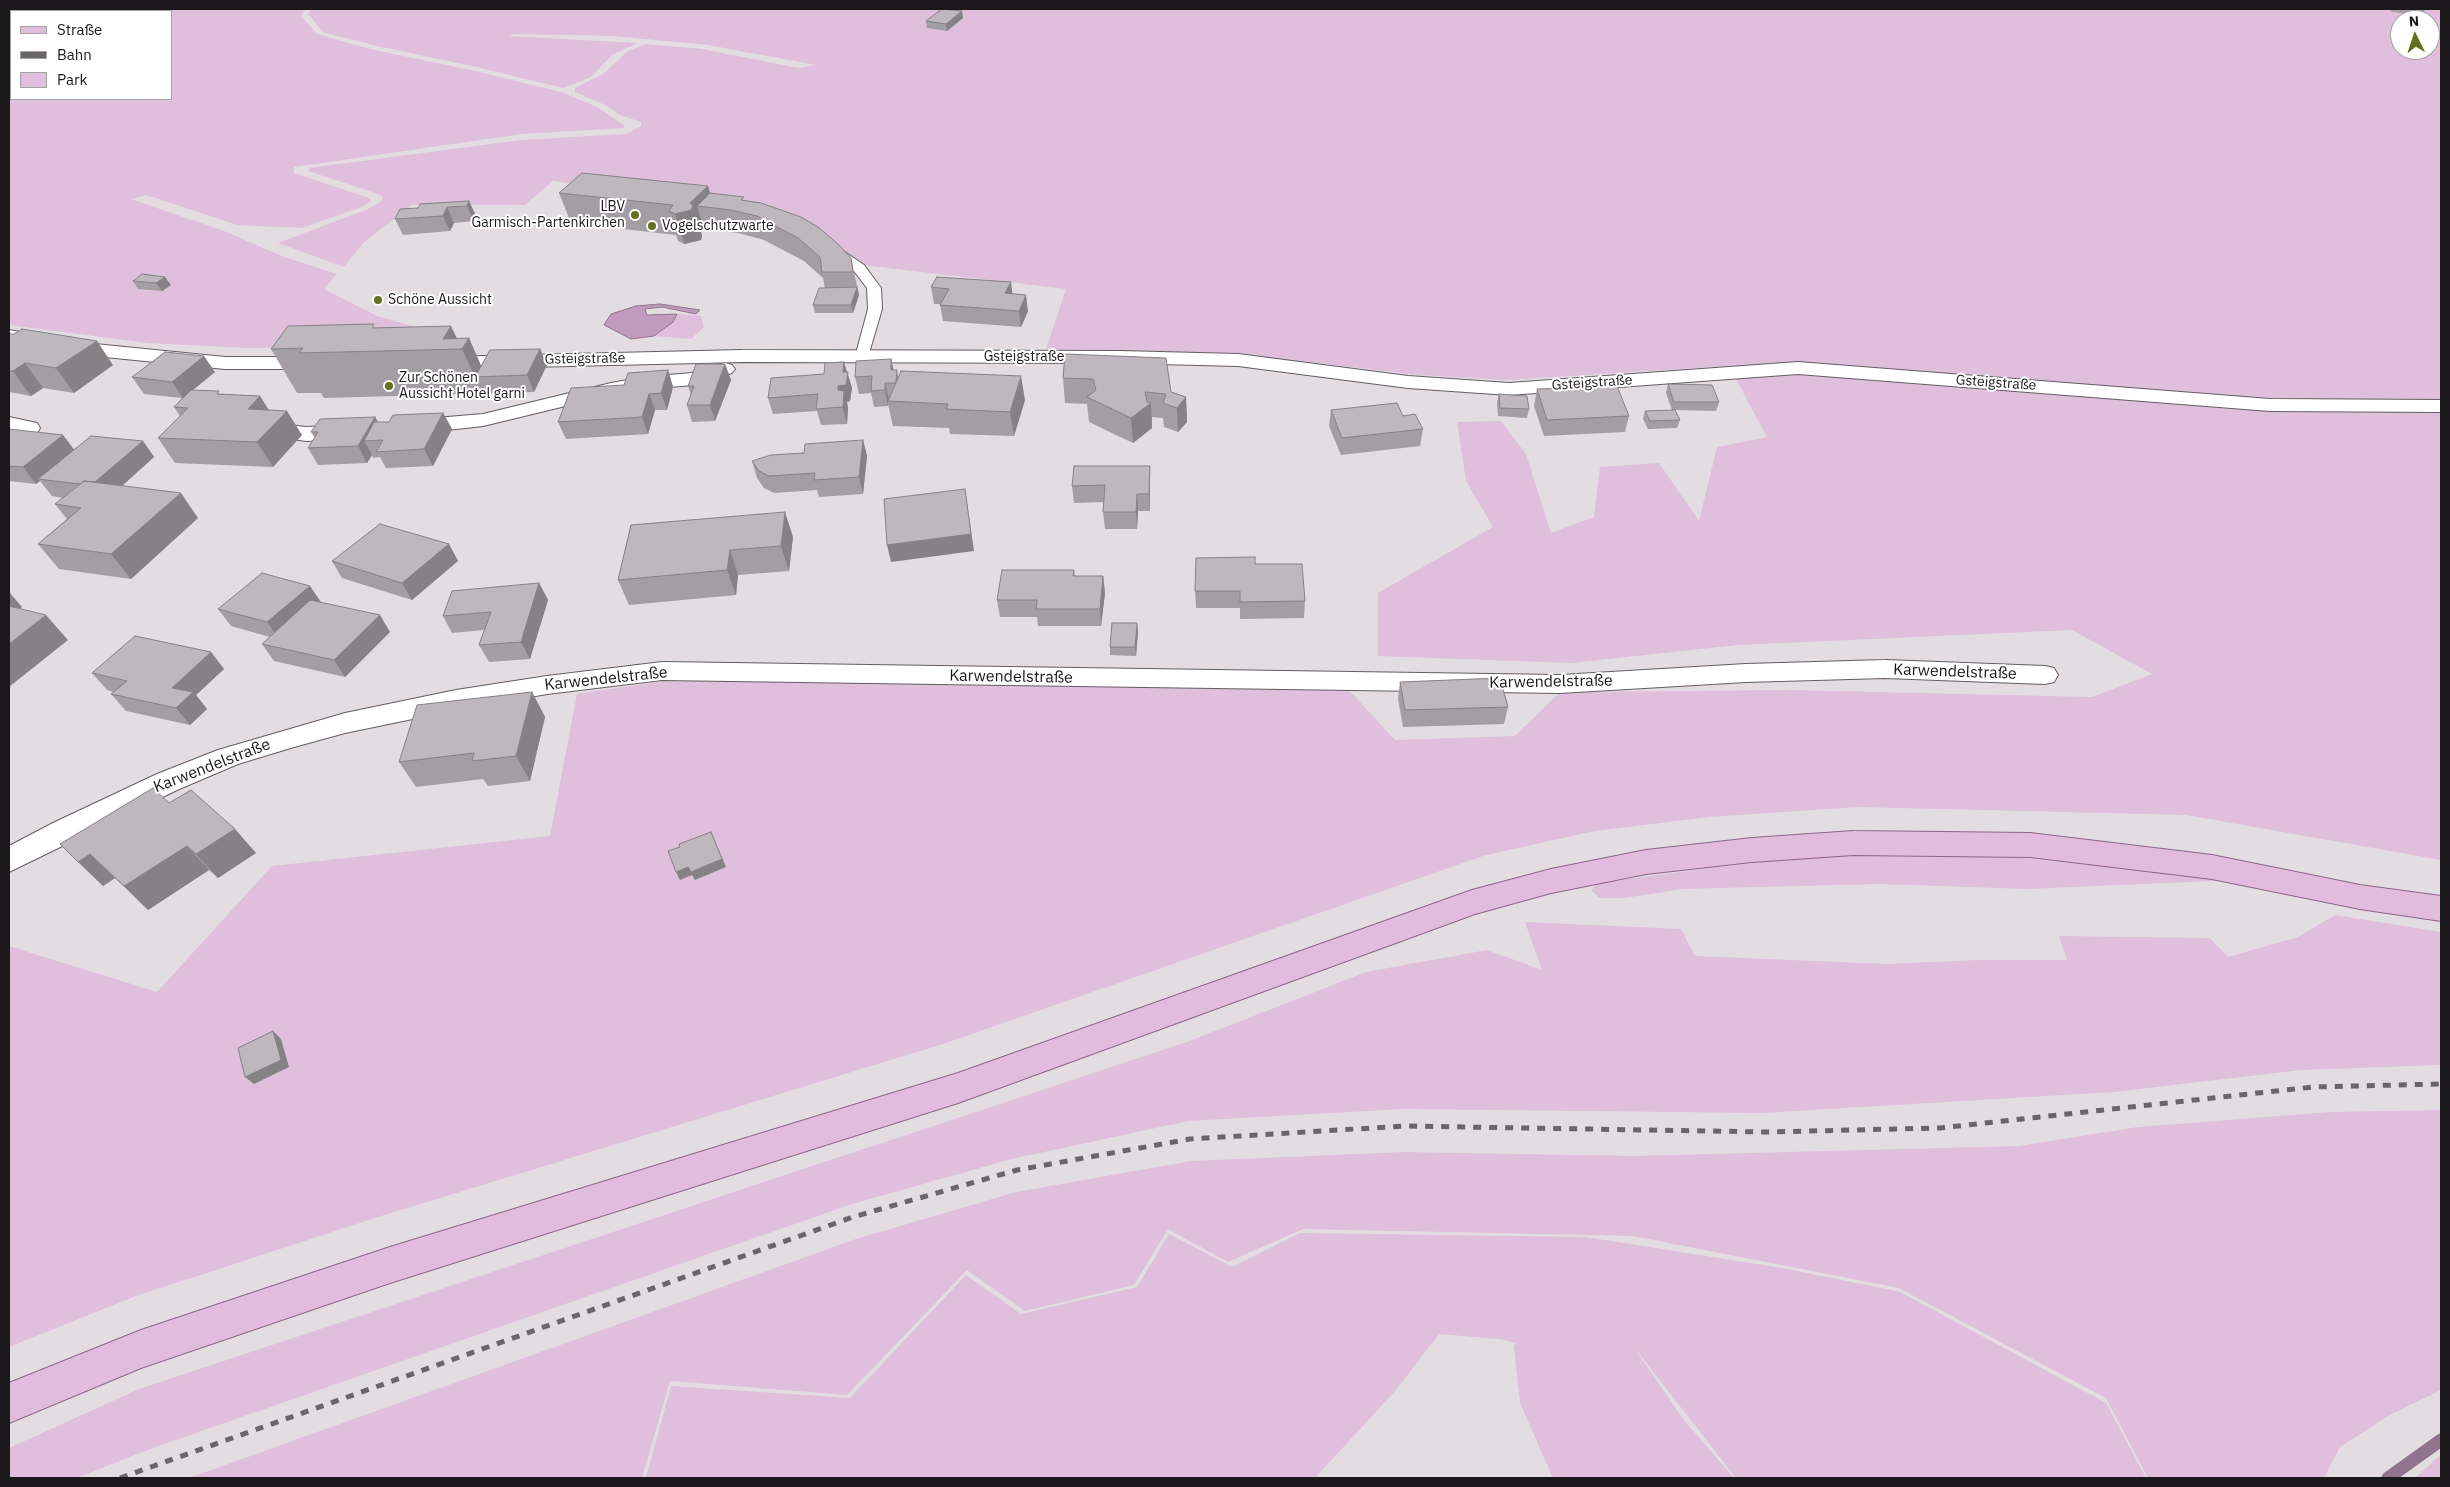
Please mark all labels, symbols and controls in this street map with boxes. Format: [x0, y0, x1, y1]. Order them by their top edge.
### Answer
legend [10, 10, 172, 100]
north arrow [2390, 10, 2440, 60]
text: N [2408, 12, 2420, 30]
text: Straße [57, 20, 102, 39]
text: Bahn [57, 45, 92, 64]
text: Park [57, 70, 87, 89]
place label: LBV Garmisch-Partenkirchen [471, 199, 625, 232]
marker: LBV Garmisch-Partenkirchen [629, 209, 641, 221]
place label: Vogelschutzwarte [662, 218, 774, 234]
marker: Vogelschutzwarte [646, 220, 658, 232]
place label: Schöne Aussicht [388, 292, 492, 308]
marker: Schöne Aussicht [372, 294, 384, 306]
street label: Gsteigstraße [984, 349, 1064, 365]
street label: Gsteigstraße [544, 350, 626, 368]
place label: Zur Schönen Aussicht Hotel garni [399, 370, 525, 402]
street label: Gsteigstraße [1551, 372, 1633, 394]
street label: Gsteigstraße [1955, 372, 2037, 394]
marker: Zur Schönen Aussicht Hotel garni [383, 380, 395, 392]
street label: Karwendelstraße [1893, 660, 2017, 684]
street label: Karwendelstraße [544, 663, 668, 695]
street label: Karwendelstraße [949, 666, 1073, 688]
street label: Karwendelstraße [1489, 671, 1613, 693]
street label: Karwendelstraße [151, 735, 273, 797]

